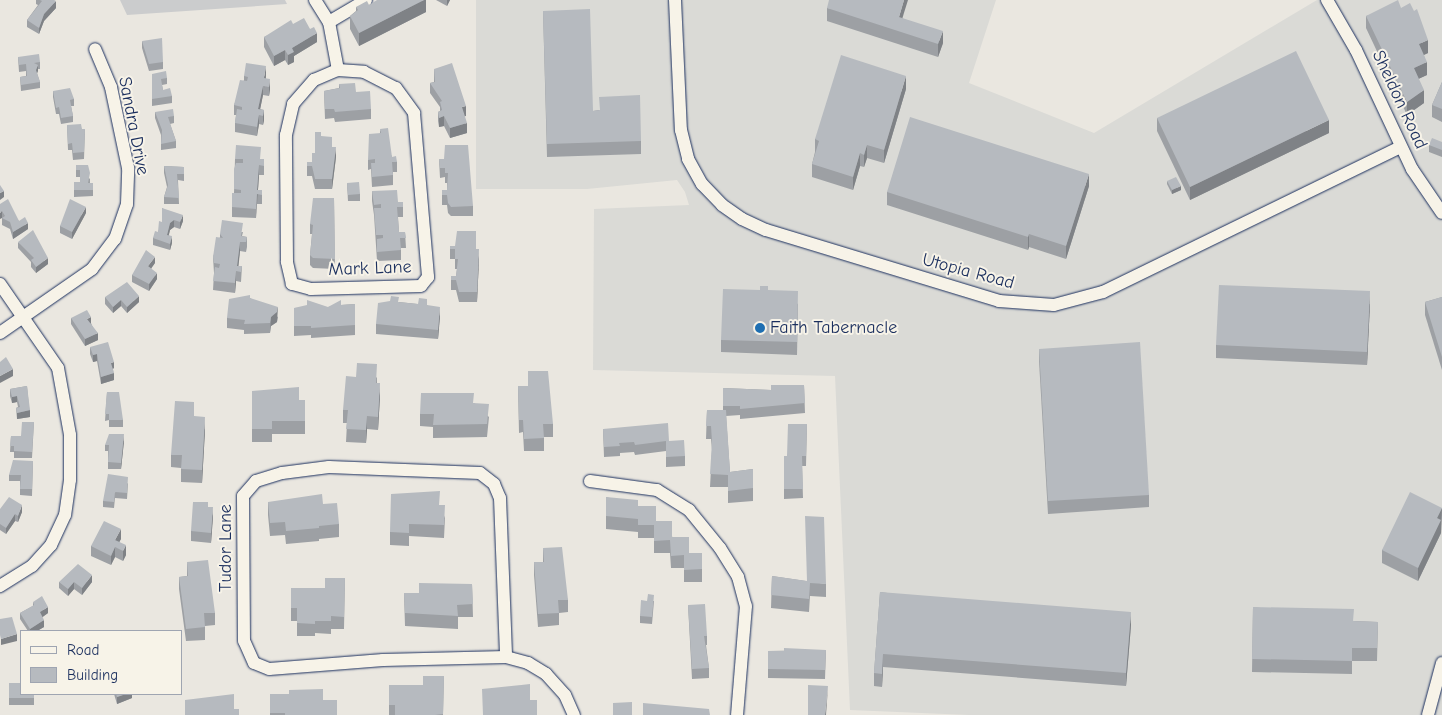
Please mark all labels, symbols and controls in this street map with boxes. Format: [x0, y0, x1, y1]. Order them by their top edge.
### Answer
street label: Sheldon Road [1367, 47, 1431, 153]
street label: Sandra Drive [113, 75, 153, 177]
street label: Utopia Road [920, 249, 1016, 295]
street label: Mark Lane [328, 257, 412, 281]
place label: Faith Tabernacle [770, 317, 897, 339]
marker: Faith Tabernacle [754, 322, 766, 334]
street label: Tudor Lane [215, 504, 237, 592]
legend [20, 630, 182, 695]
text: Road [67, 641, 99, 659]
text: Building [67, 666, 118, 684]

